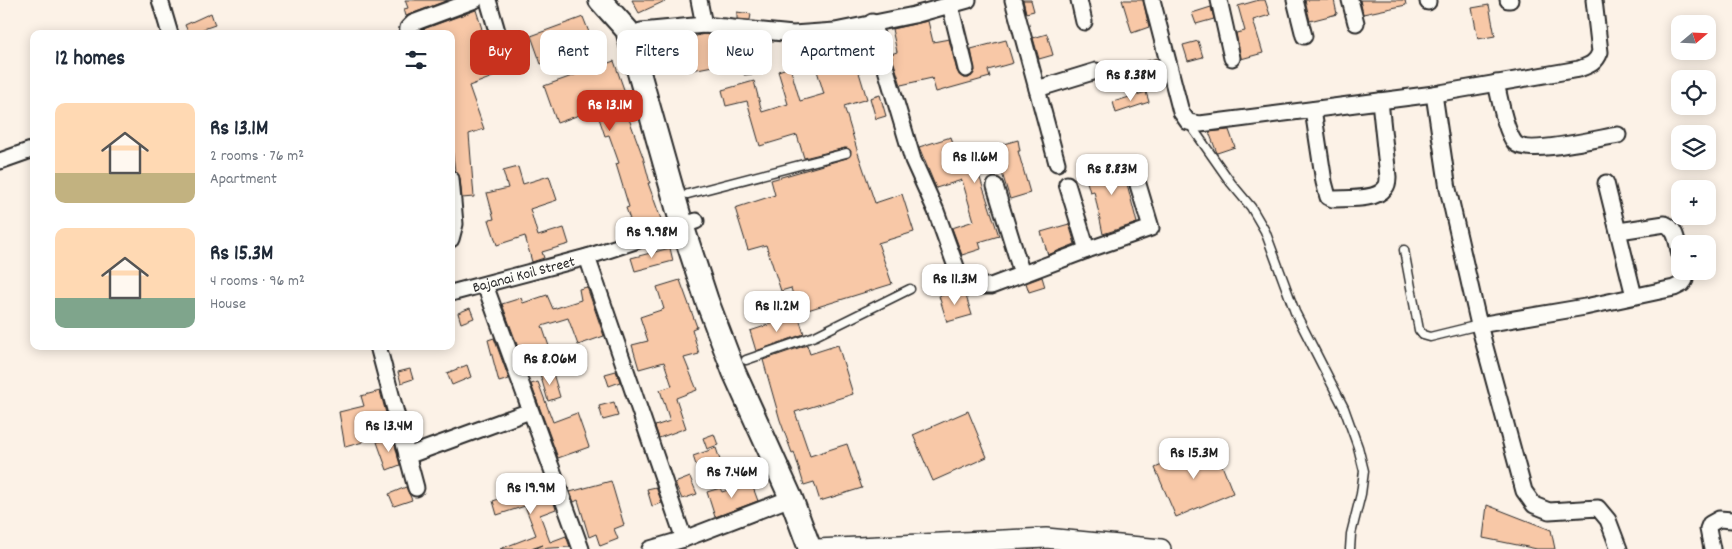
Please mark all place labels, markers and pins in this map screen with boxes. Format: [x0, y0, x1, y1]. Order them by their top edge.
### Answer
pin: Rs 8.38M [1079, 59, 1183, 102]
pin: Rs 13.1M [558, 90, 662, 132]
pin: Rs 11.6M [923, 142, 1027, 184]
pin: Rs 8.83M [1060, 154, 1164, 196]
pin: Rs 9.98M [600, 216, 704, 259]
pin: Rs 11.3M [903, 264, 1007, 306]
pin: Rs 11.2M [725, 290, 829, 333]
pin: Rs 8.06M [498, 344, 602, 386]
pin: Rs 13.4M [337, 410, 441, 453]
pin: Rs 15.3M [1142, 438, 1246, 480]
pin: Rs 7.46M [680, 456, 784, 499]
pin: Rs 19.9M [479, 472, 583, 515]

